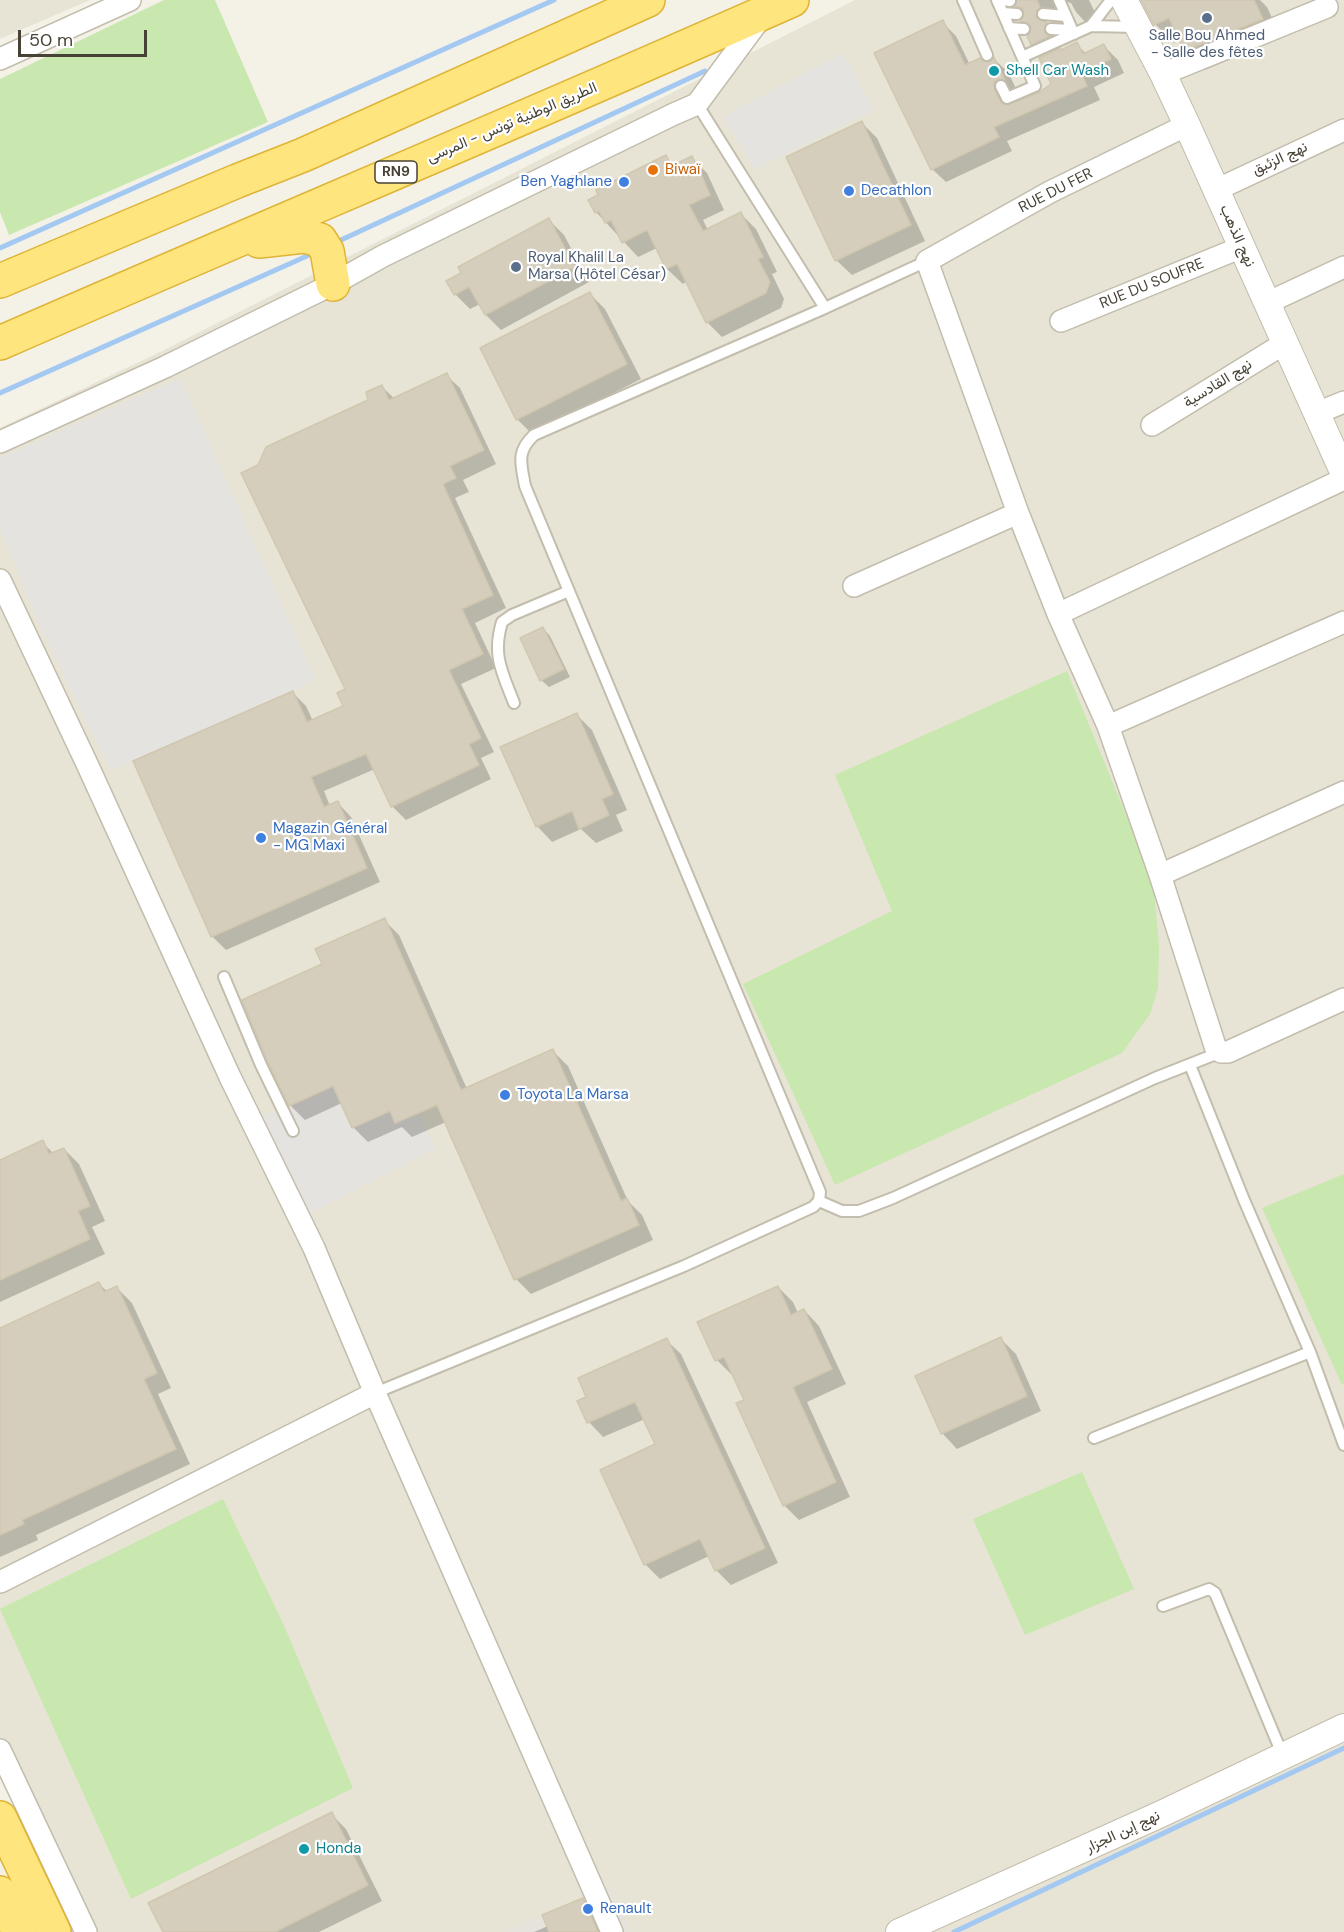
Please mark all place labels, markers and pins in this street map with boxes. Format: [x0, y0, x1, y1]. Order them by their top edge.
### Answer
marker: Salle Bou Ahmed - Salle des fêtes [1200, 11, 1214, 25]
place label: Salle Bou Ahmed - Salle des fêtes [1149, 27, 1265, 62]
place label: Shell Car Wash [1006, 62, 1109, 80]
marker: Shell Car Wash [987, 64, 1001, 78]
place label: Biwaï [665, 161, 700, 179]
marker: Biwaï [646, 163, 660, 177]
place label: Ben Yaghlane [520, 173, 612, 191]
marker: Ben Yaghlane [617, 175, 631, 189]
place label: Decathlon [861, 182, 932, 200]
marker: Decathlon [842, 184, 856, 198]
place label: Royal Khalil La Marsa (Hôtel César) [528, 249, 666, 284]
marker: Royal Khalil La Marsa (Hôtel César) [509, 260, 523, 274]
place label: Magazin Général - MG Maxi [273, 820, 387, 855]
marker: Magazin Général - MG Maxi [254, 831, 268, 845]
place label: Toyota La Marsa [517, 1086, 629, 1104]
marker: Toyota La Marsa [498, 1088, 512, 1102]
place label: Honda [316, 1840, 361, 1858]
marker: Honda [297, 1842, 311, 1856]
place label: Renault [600, 1900, 652, 1918]
marker: Renault [581, 1902, 595, 1916]

